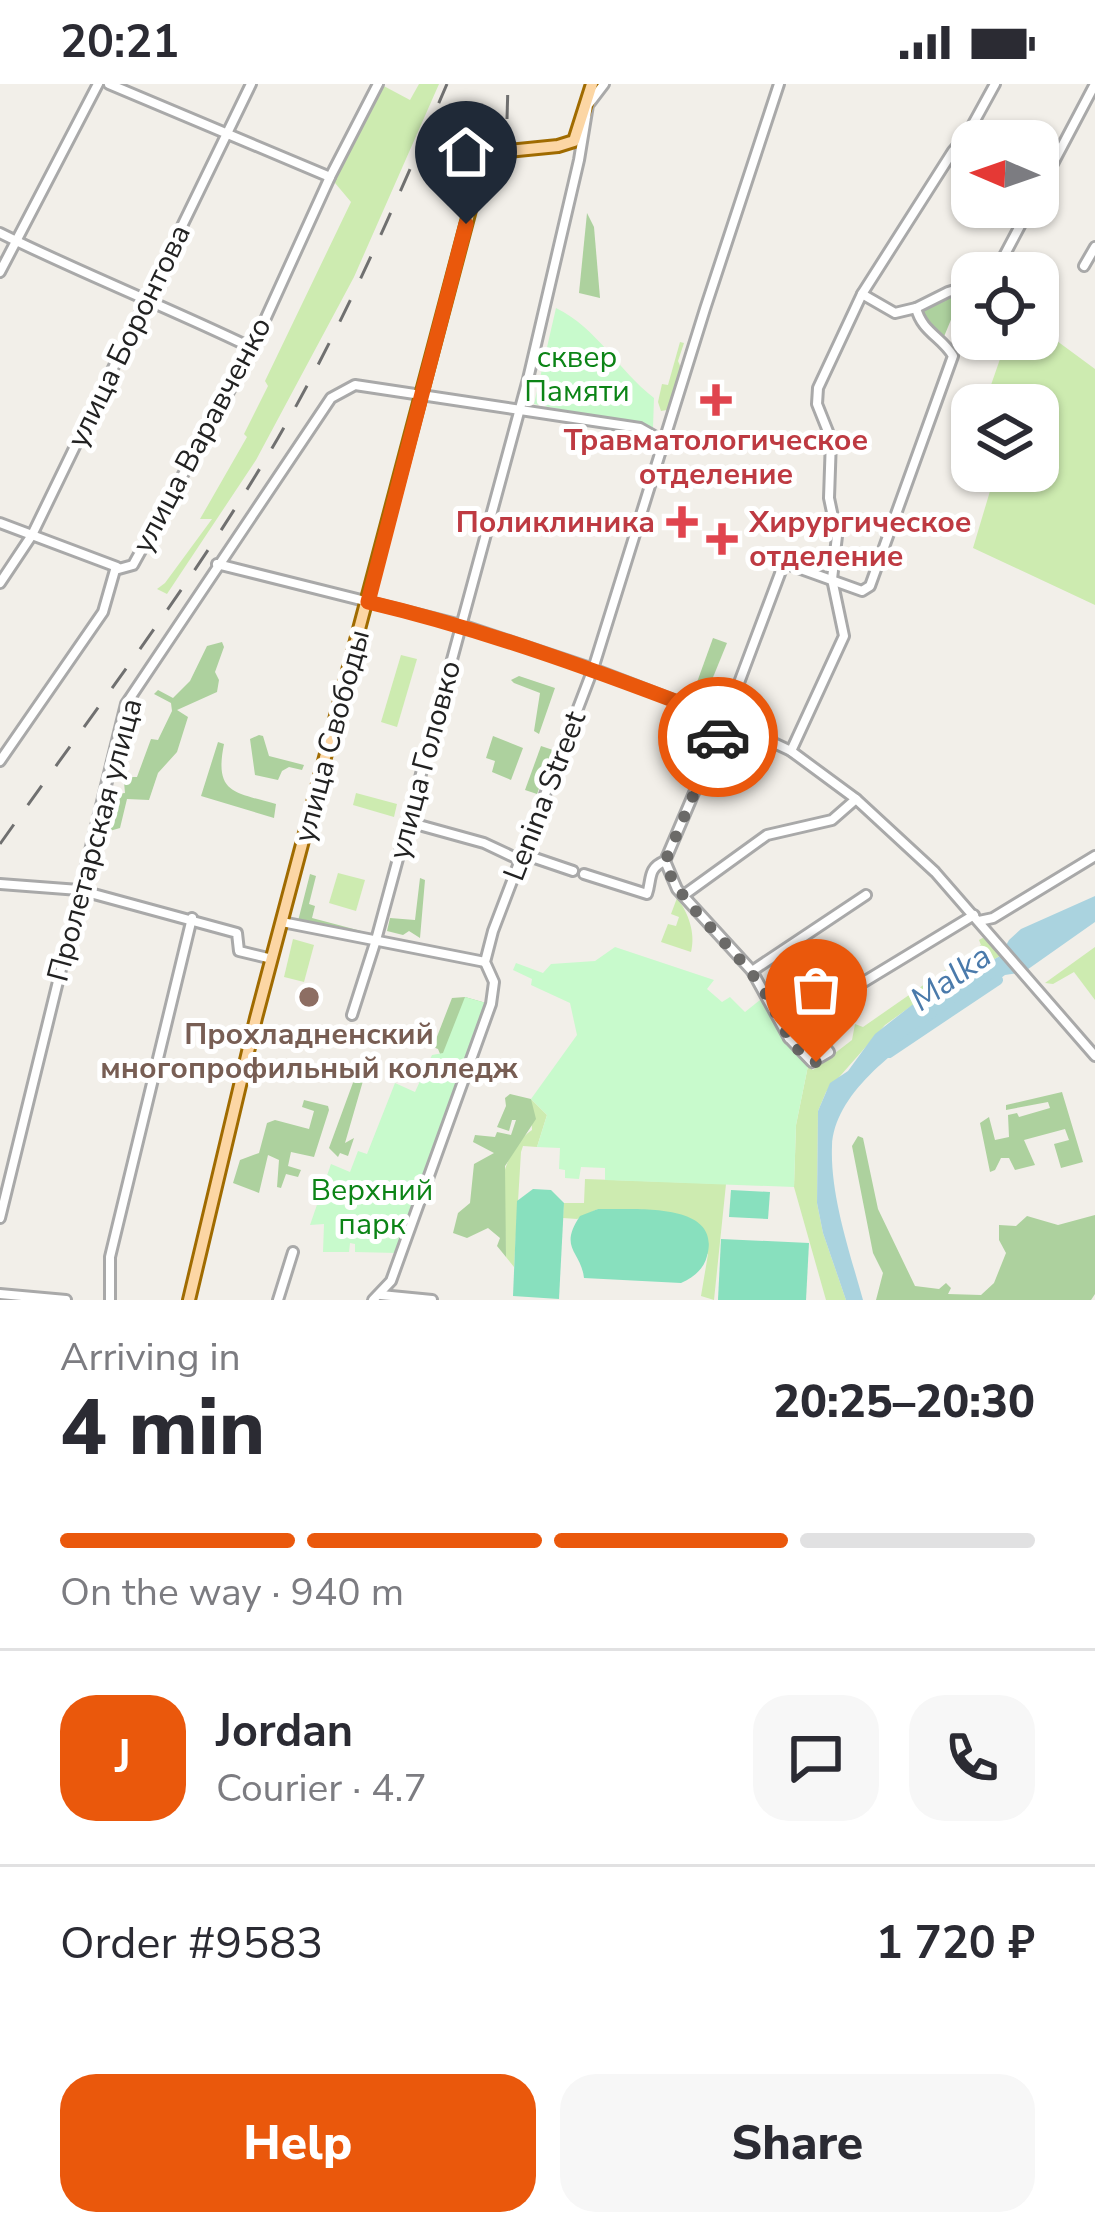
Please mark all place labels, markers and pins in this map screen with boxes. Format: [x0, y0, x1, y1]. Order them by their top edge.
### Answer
pin [415, 101, 517, 224]
marker: Травматологическое отделение [700, 384, 732, 416]
place label: Травматологическое отделение [564, 420, 868, 495]
place label: Поликлиника [456, 502, 655, 543]
place label: Хирургическое отделение [748, 502, 972, 577]
marker: Поликлиника [666, 506, 698, 538]
marker: Хирургическое отделение [706, 523, 738, 555]
pin [765, 939, 867, 1062]
marker: Прохладненский многопрофильный колледж [296, 984, 322, 1010]
place label: Прохладненский многопрофильный колледж [100, 1014, 518, 1089]

